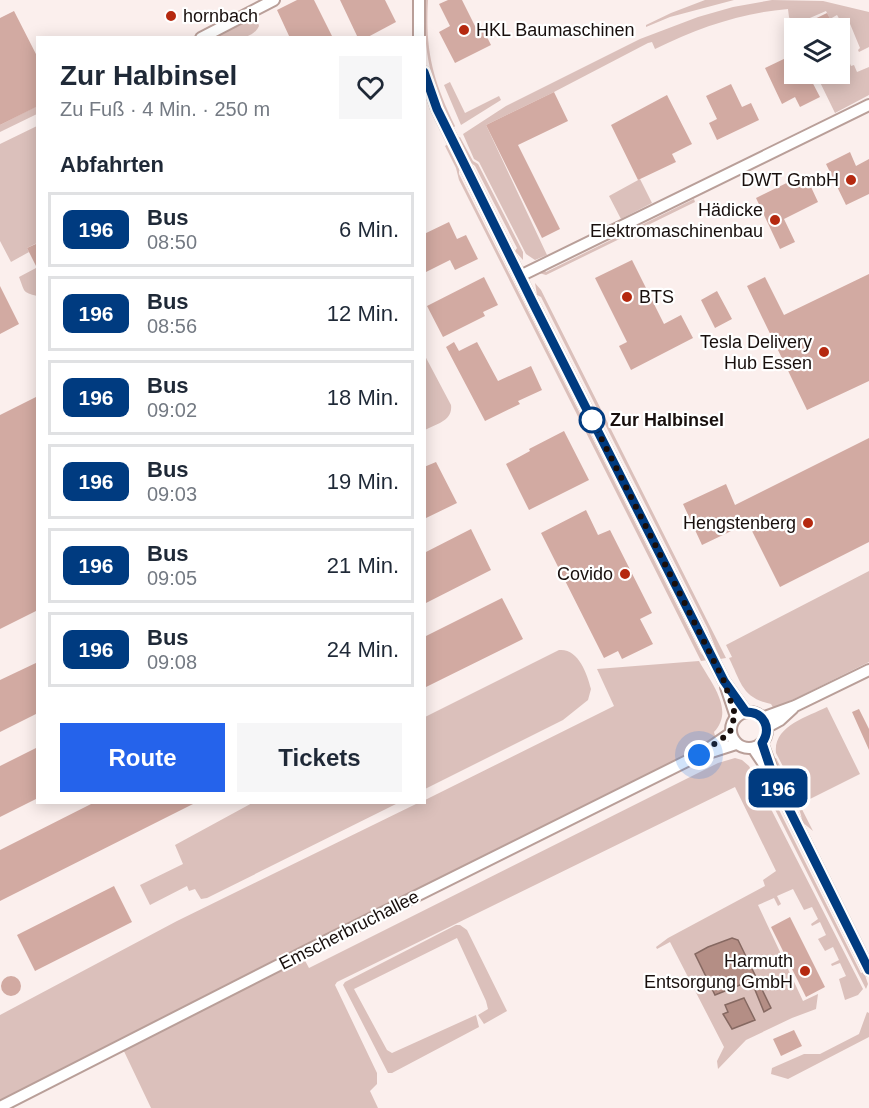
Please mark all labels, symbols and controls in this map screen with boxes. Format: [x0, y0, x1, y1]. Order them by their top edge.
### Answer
place label: hornbach [183, 6, 258, 26]
marker: hornbach [164, 9, 178, 23]
map controls [784, 18, 850, 84]
button: layers [784, 18, 850, 84]
place label: HKL Baumaschinen [476, 20, 634, 40]
marker: HKL Baumaschinen [457, 23, 471, 37]
button: heart [339, 56, 402, 119]
text: Zur Halbinsel [60, 60, 237, 91]
text: Zu Fuß · 4 Min. · 250 m [60, 98, 270, 120]
text: Abfahrten [60, 152, 164, 177]
place label: DWT GmbH [741, 170, 839, 190]
marker: DWT GmbH [844, 173, 858, 187]
place label: Hädicke Elektromaschinenbau [590, 200, 763, 241]
text: Bus [147, 205, 189, 230]
marker: Hädicke Elektromaschinenbau [768, 213, 782, 227]
text: 6 Min. [339, 217, 399, 242]
text: 196 [78, 218, 114, 241]
text: 08:50 [147, 231, 197, 253]
place label: BTS [639, 287, 674, 307]
text: Bus [147, 289, 189, 314]
marker: BTS [620, 290, 634, 304]
text: 12 Min. [327, 301, 399, 326]
text: 196 [78, 302, 114, 325]
text: 08:56 [147, 315, 197, 337]
place label: Tesla Delivery Hub Essen [700, 332, 812, 373]
marker: Tesla Delivery Hub Essen [817, 345, 831, 359]
text: Bus [147, 373, 189, 398]
text: 18 Min. [327, 385, 399, 410]
text: 196 [78, 386, 114, 409]
text: 09:02 [147, 399, 197, 421]
marker: Zur Halbinsel [579, 407, 605, 433]
place label: Zur Halbinsel [610, 410, 724, 430]
text: Bus [147, 457, 189, 482]
text: 19 Min. [327, 469, 399, 494]
text: 196 [78, 470, 114, 493]
text: 09:03 [147, 483, 197, 505]
place label: Hengstenberg [683, 513, 796, 533]
marker: Hengstenberg [801, 516, 815, 530]
text: Bus [147, 541, 189, 566]
text: 21 Min. [327, 553, 399, 578]
text: 196 [78, 554, 114, 577]
place label: Covido [557, 564, 613, 584]
text: 09:05 [147, 567, 197, 589]
marker: Covido [618, 567, 632, 581]
text: Bus [147, 625, 189, 650]
text: 24 Min. [327, 637, 399, 662]
text: 196 [78, 638, 114, 661]
text: 09:08 [147, 651, 197, 673]
button: Route [60, 723, 225, 792]
button: Tickets [237, 723, 402, 792]
your location [684, 740, 714, 770]
line badge: 196 [744, 768, 812, 808]
text: 196 [760, 777, 796, 800]
street label: Emscherbruchallee [276, 886, 422, 974]
place label: Harmuth Entsorgung GmbH [644, 951, 793, 992]
marker: Harmuth Entsorgung GmbH [798, 964, 812, 978]

